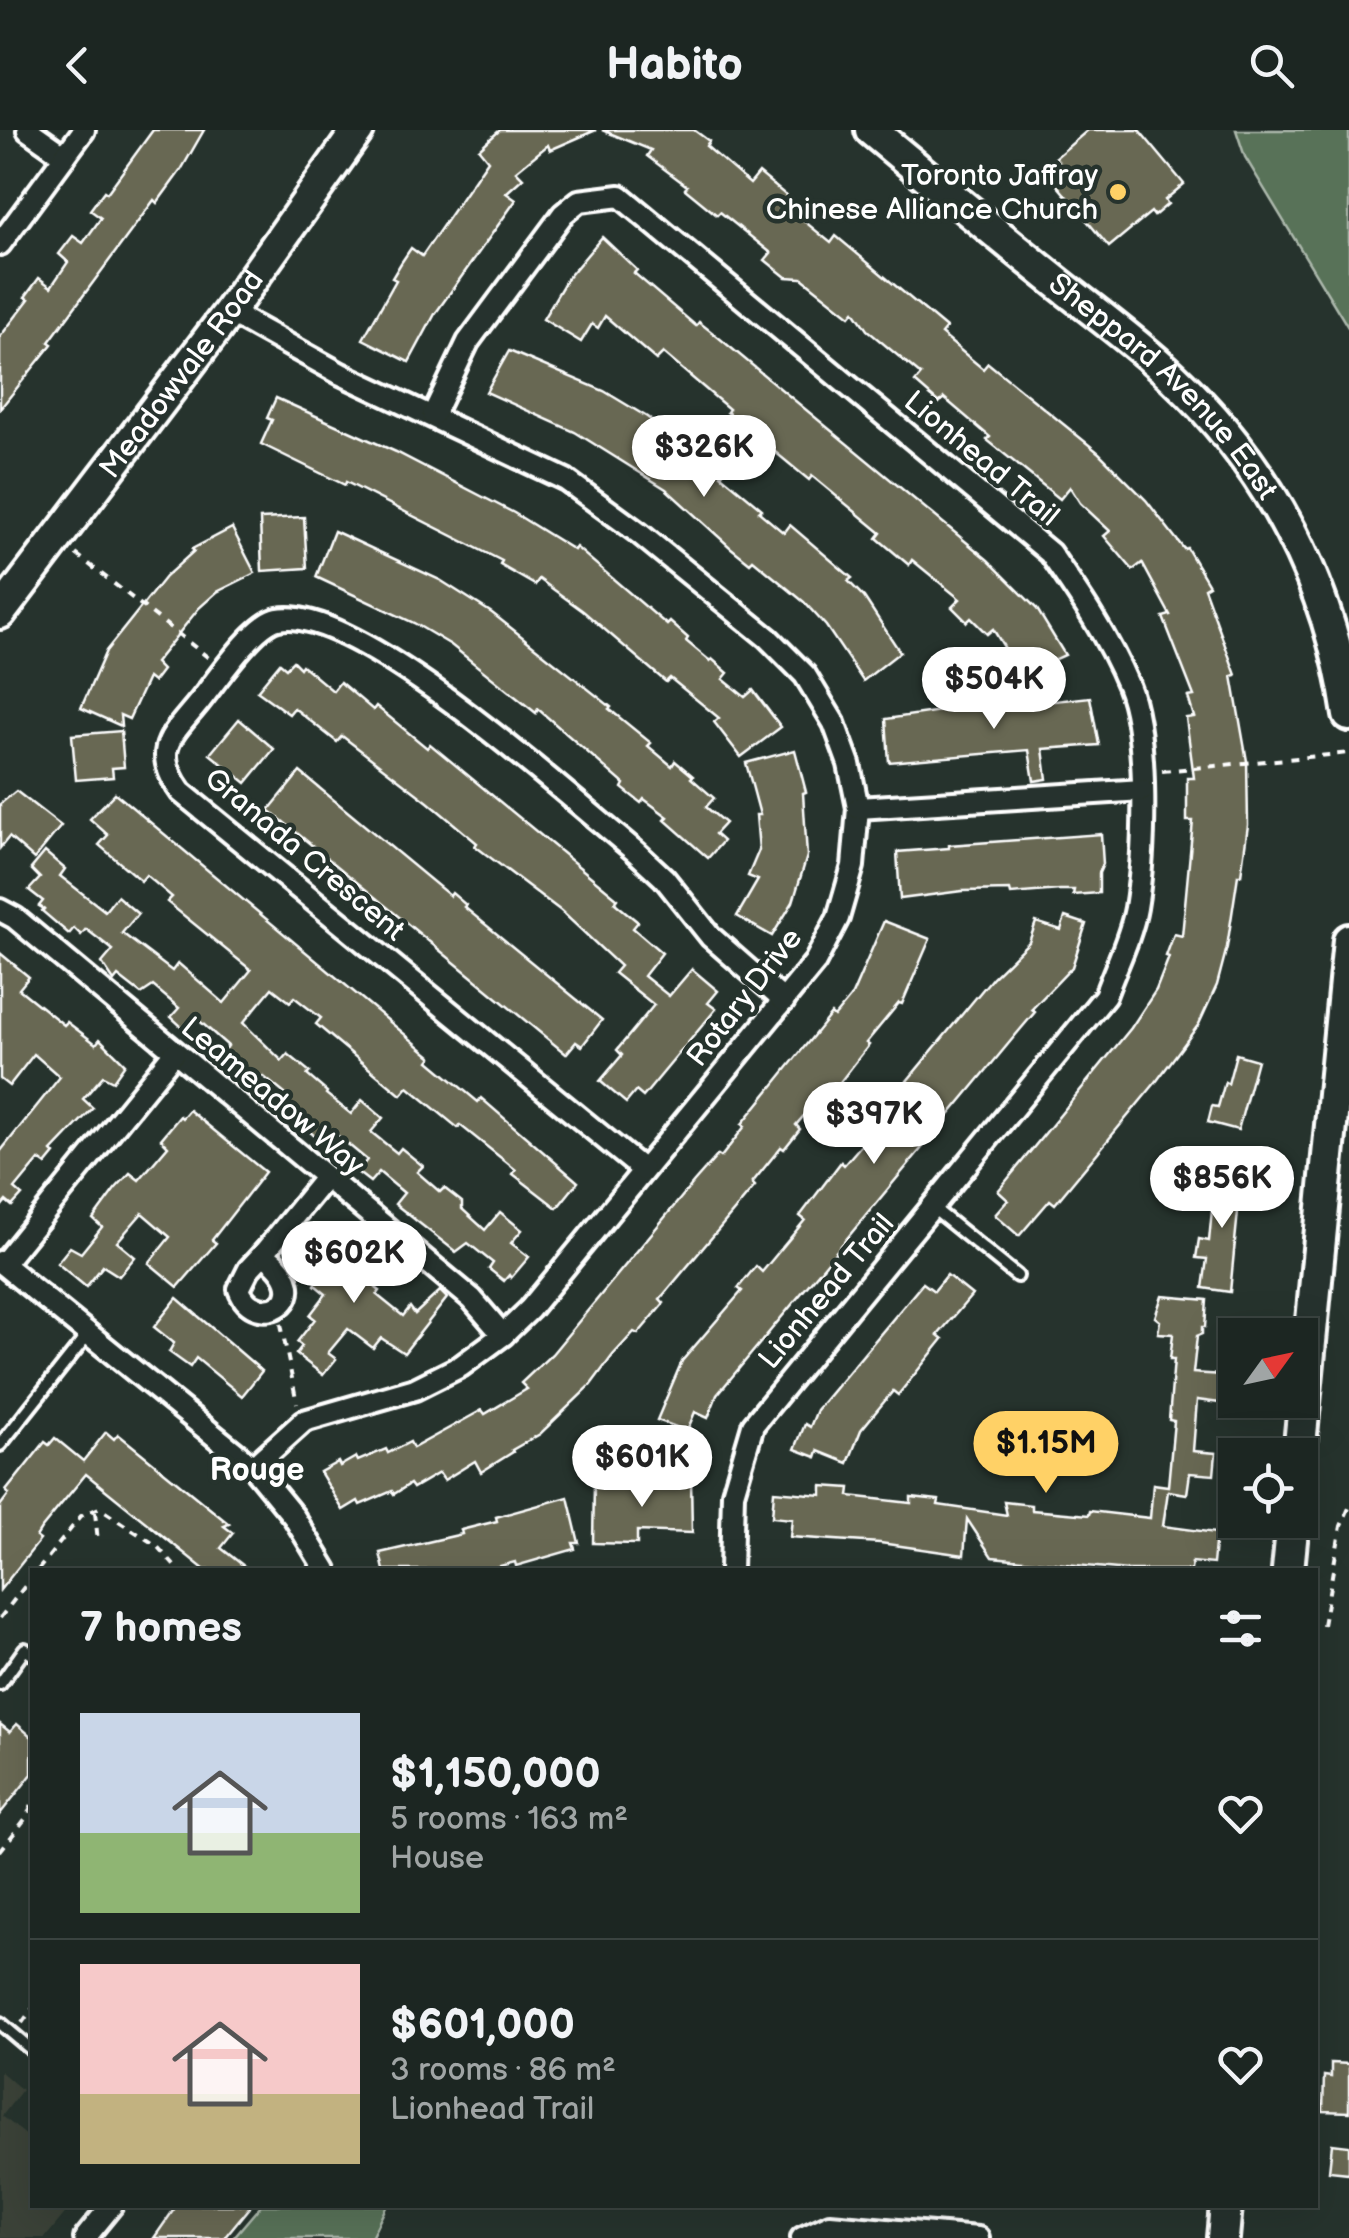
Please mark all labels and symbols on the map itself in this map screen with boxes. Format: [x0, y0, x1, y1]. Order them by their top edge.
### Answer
place label: Toronto Jaffray Chinese Alliance Church [766, 158, 1098, 228]
marker: Toronto Jaffray Chinese Alliance Church [1107, 181, 1129, 203]
street label: Meadowvale Road [92, 264, 272, 486]
street label: Sheppard Avenue East [1041, 266, 1285, 506]
street label: Lionhead Trail [896, 383, 1066, 534]
pin: $326K [634, 415, 774, 500]
pin: $504K [924, 647, 1064, 732]
street label: Granada Crescent [197, 761, 412, 949]
street label: Rotary Drive [680, 921, 810, 1074]
street label: Leameadow Way [173, 1010, 372, 1184]
pin: $397K [804, 1082, 944, 1167]
pin: $856K [1152, 1146, 1292, 1231]
street label: Lionhead Trail [751, 1207, 902, 1377]
pin: $602K [284, 1221, 424, 1306]
north arrow [1218, 1318, 1318, 1418]
pin: $1.15M [965, 1411, 1127, 1496]
pin: $601K [572, 1425, 712, 1510]
district label: Rouge [210, 1451, 304, 1490]

